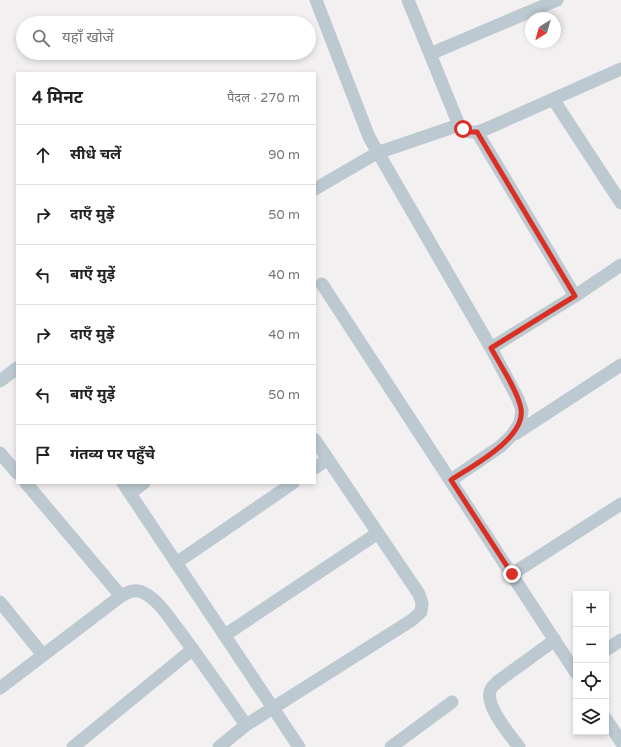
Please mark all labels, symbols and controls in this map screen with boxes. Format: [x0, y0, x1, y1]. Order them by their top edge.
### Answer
north arrow [525, 12, 561, 48]
search box [16, 16, 316, 60]
icon: search [30, 27, 52, 49]
text: यहाँ खोजें [62, 28, 114, 46]
text: 4 मिनट [32, 87, 83, 108]
text: पैदल · 270 m [227, 90, 300, 106]
route start [454, 120, 472, 138]
icon: ahead [32, 144, 54, 166]
text: सीधे चलें [70, 145, 121, 163]
text: 90 m [268, 147, 300, 163]
icon: right [32, 204, 54, 226]
text: दाएँ मुड़ें [70, 205, 114, 223]
text: 50 m [268, 207, 300, 223]
icon: left [32, 264, 54, 286]
text: बाएँ मुड़ें [70, 265, 115, 283]
text: 40 m [268, 267, 300, 283]
icon: right [32, 324, 54, 346]
text: दाएँ मुड़ें [70, 325, 114, 343]
text: 40 m [268, 327, 300, 343]
icon: left [32, 384, 54, 406]
text: बाएँ मुड़ें [70, 385, 115, 403]
text: 50 m [268, 387, 300, 403]
icon: arrive [32, 444, 54, 466]
text: गंतव्य पर पहुँचे [70, 445, 155, 463]
route end [503, 565, 521, 583]
map controls [573, 591, 609, 735]
button: + [573, 591, 609, 627]
button: − [573, 627, 609, 663]
button: locate [573, 663, 609, 699]
button: layers [573, 699, 609, 735]

